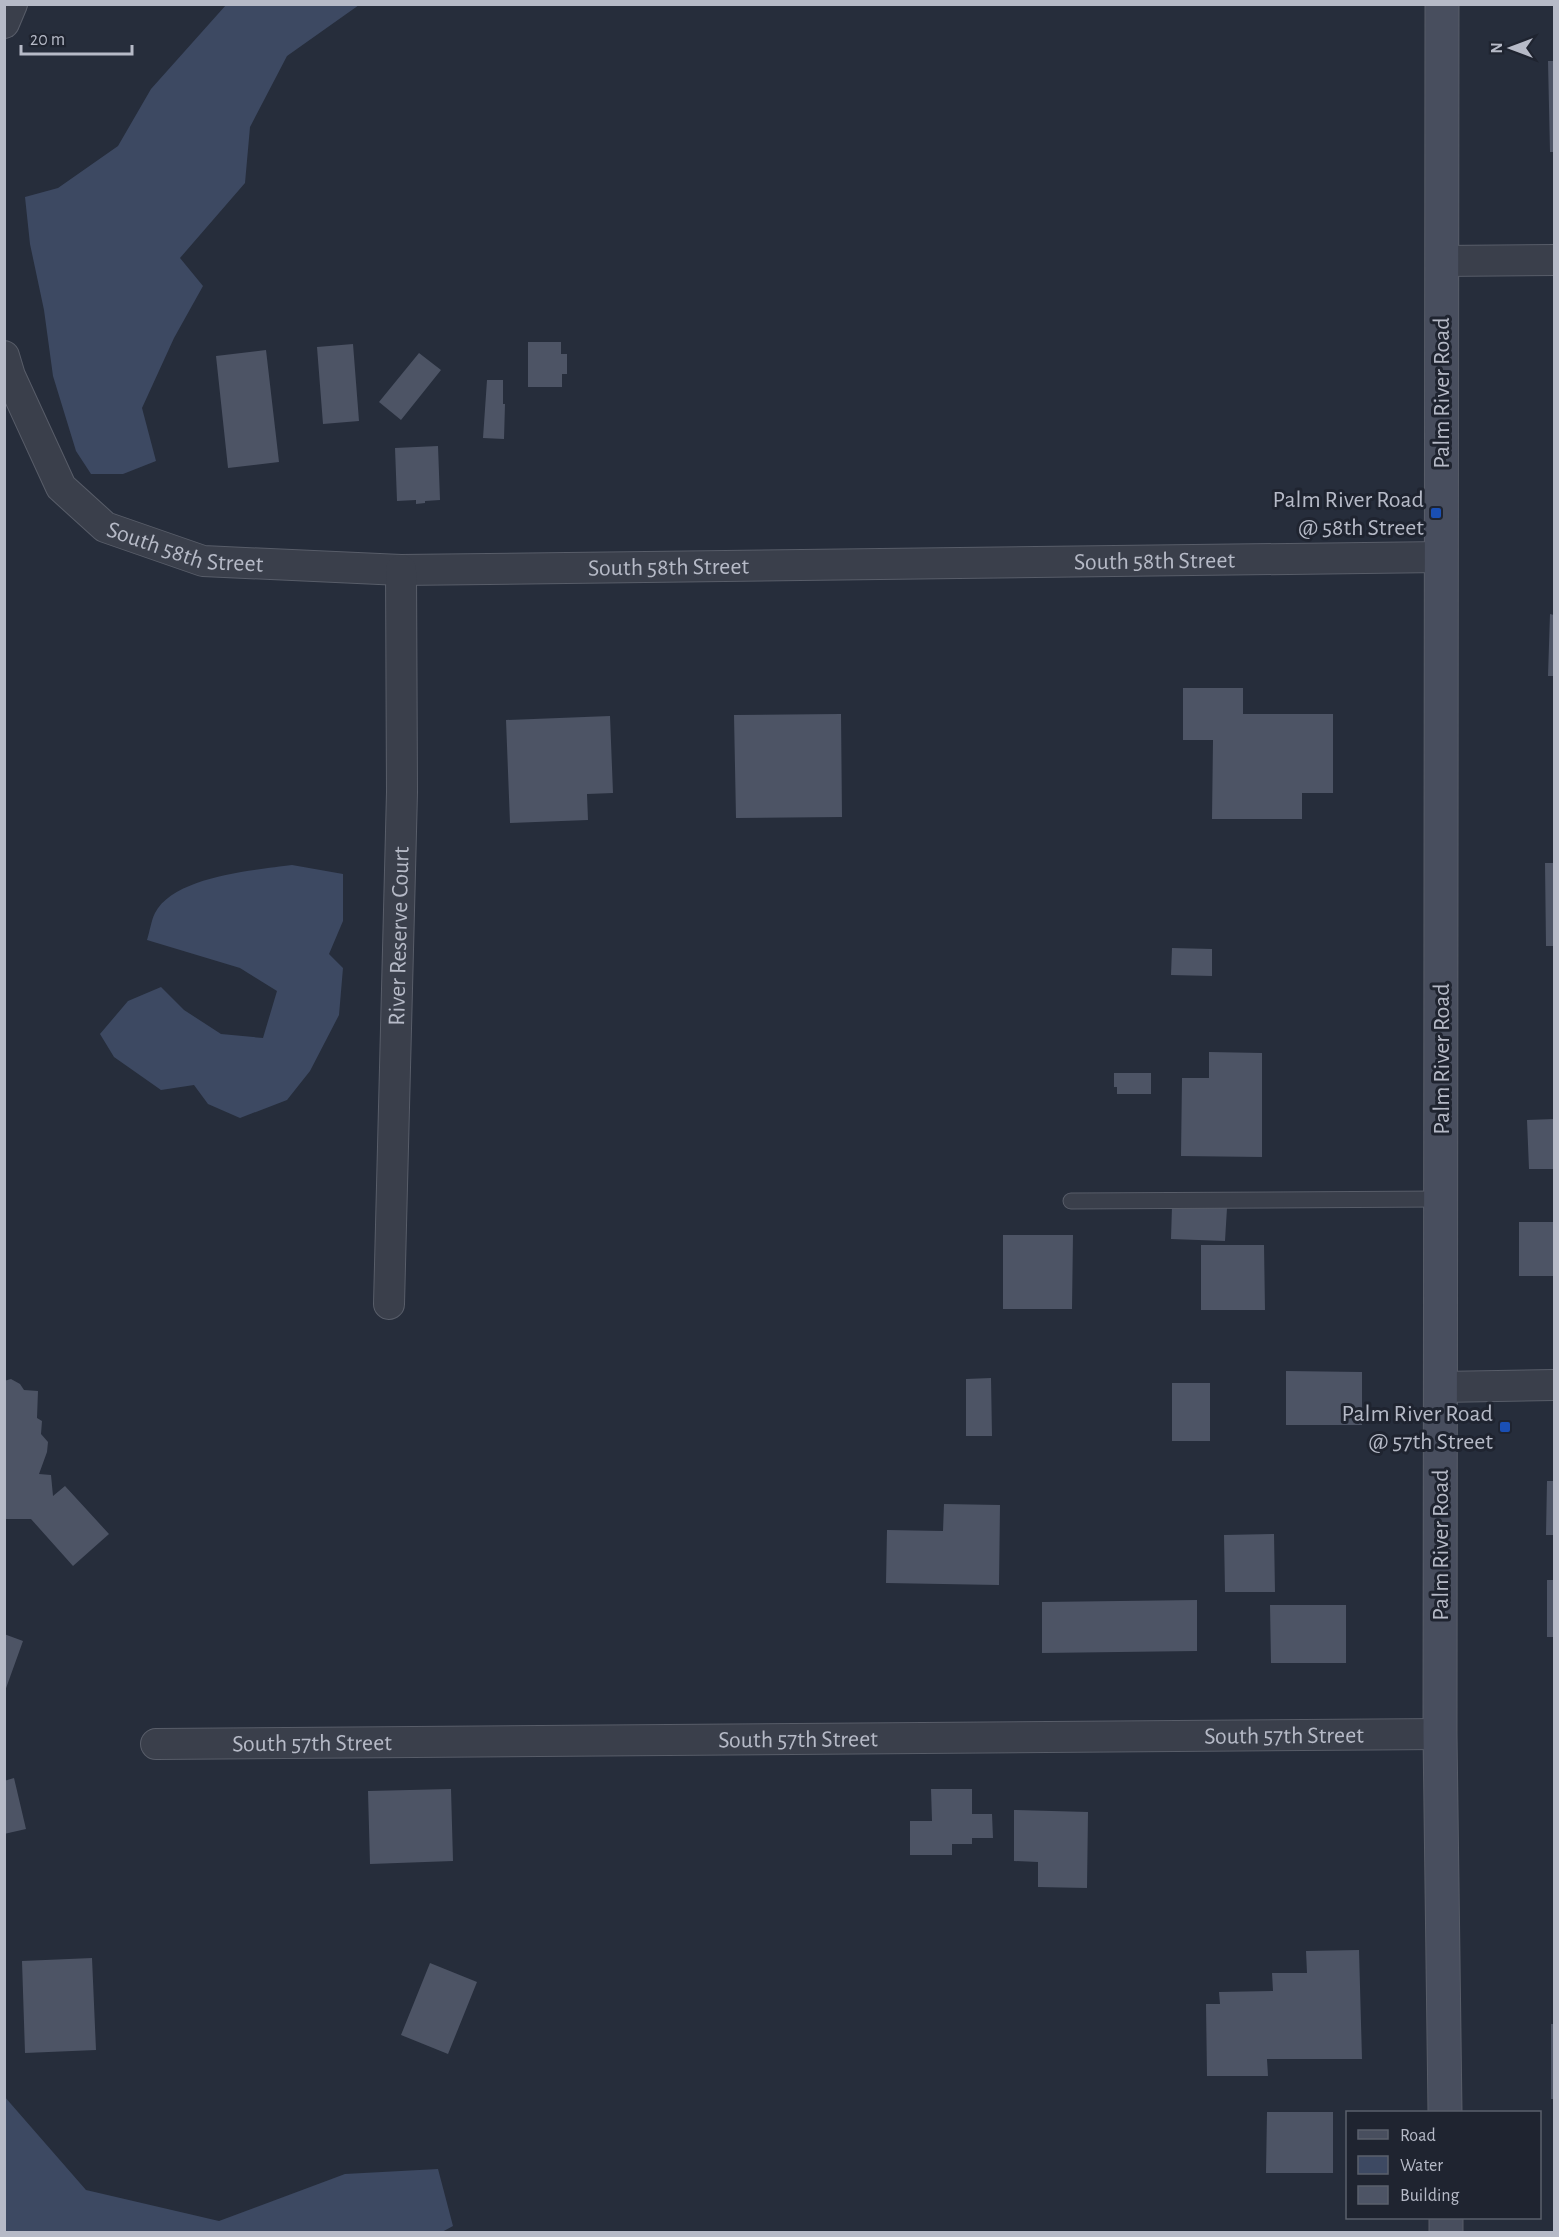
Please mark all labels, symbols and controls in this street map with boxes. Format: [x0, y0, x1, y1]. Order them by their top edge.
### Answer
scale bar [21, 18, 132, 56]
north arrow [1481, 18, 1541, 78]
text: 20 m [30, 31, 65, 49]
text: N [1489, 42, 1505, 54]
street label: Palm River Road [1430, 317, 1454, 469]
place label: Palm River Road @ 58th Street [1273, 488, 1424, 540]
marker: Palm River Road @ 58th Street [1429, 506, 1443, 520]
street label: South 58th Street [104, 518, 264, 577]
street label: South 58th Street [1074, 549, 1236, 575]
street label: South 58th Street [588, 555, 750, 581]
street label: River Reserve Court [385, 846, 414, 1026]
street label: Palm River Road [1430, 983, 1454, 1135]
place label: Palm River Road @ 57th Street [1342, 1402, 1493, 1454]
marker: Palm River Road @ 57th Street [1498, 1420, 1512, 1434]
street label: Palm River Road [1429, 1469, 1453, 1621]
street label: South 57th Street [1204, 1724, 1364, 1749]
street label: South 57th Street [718, 1727, 878, 1753]
street label: South 57th Street [232, 1731, 392, 1756]
legend [1346, 2111, 1541, 2219]
text: Road [1400, 2127, 1436, 2145]
text: Water [1400, 2157, 1443, 2175]
text: Building [1400, 2187, 1460, 2205]

